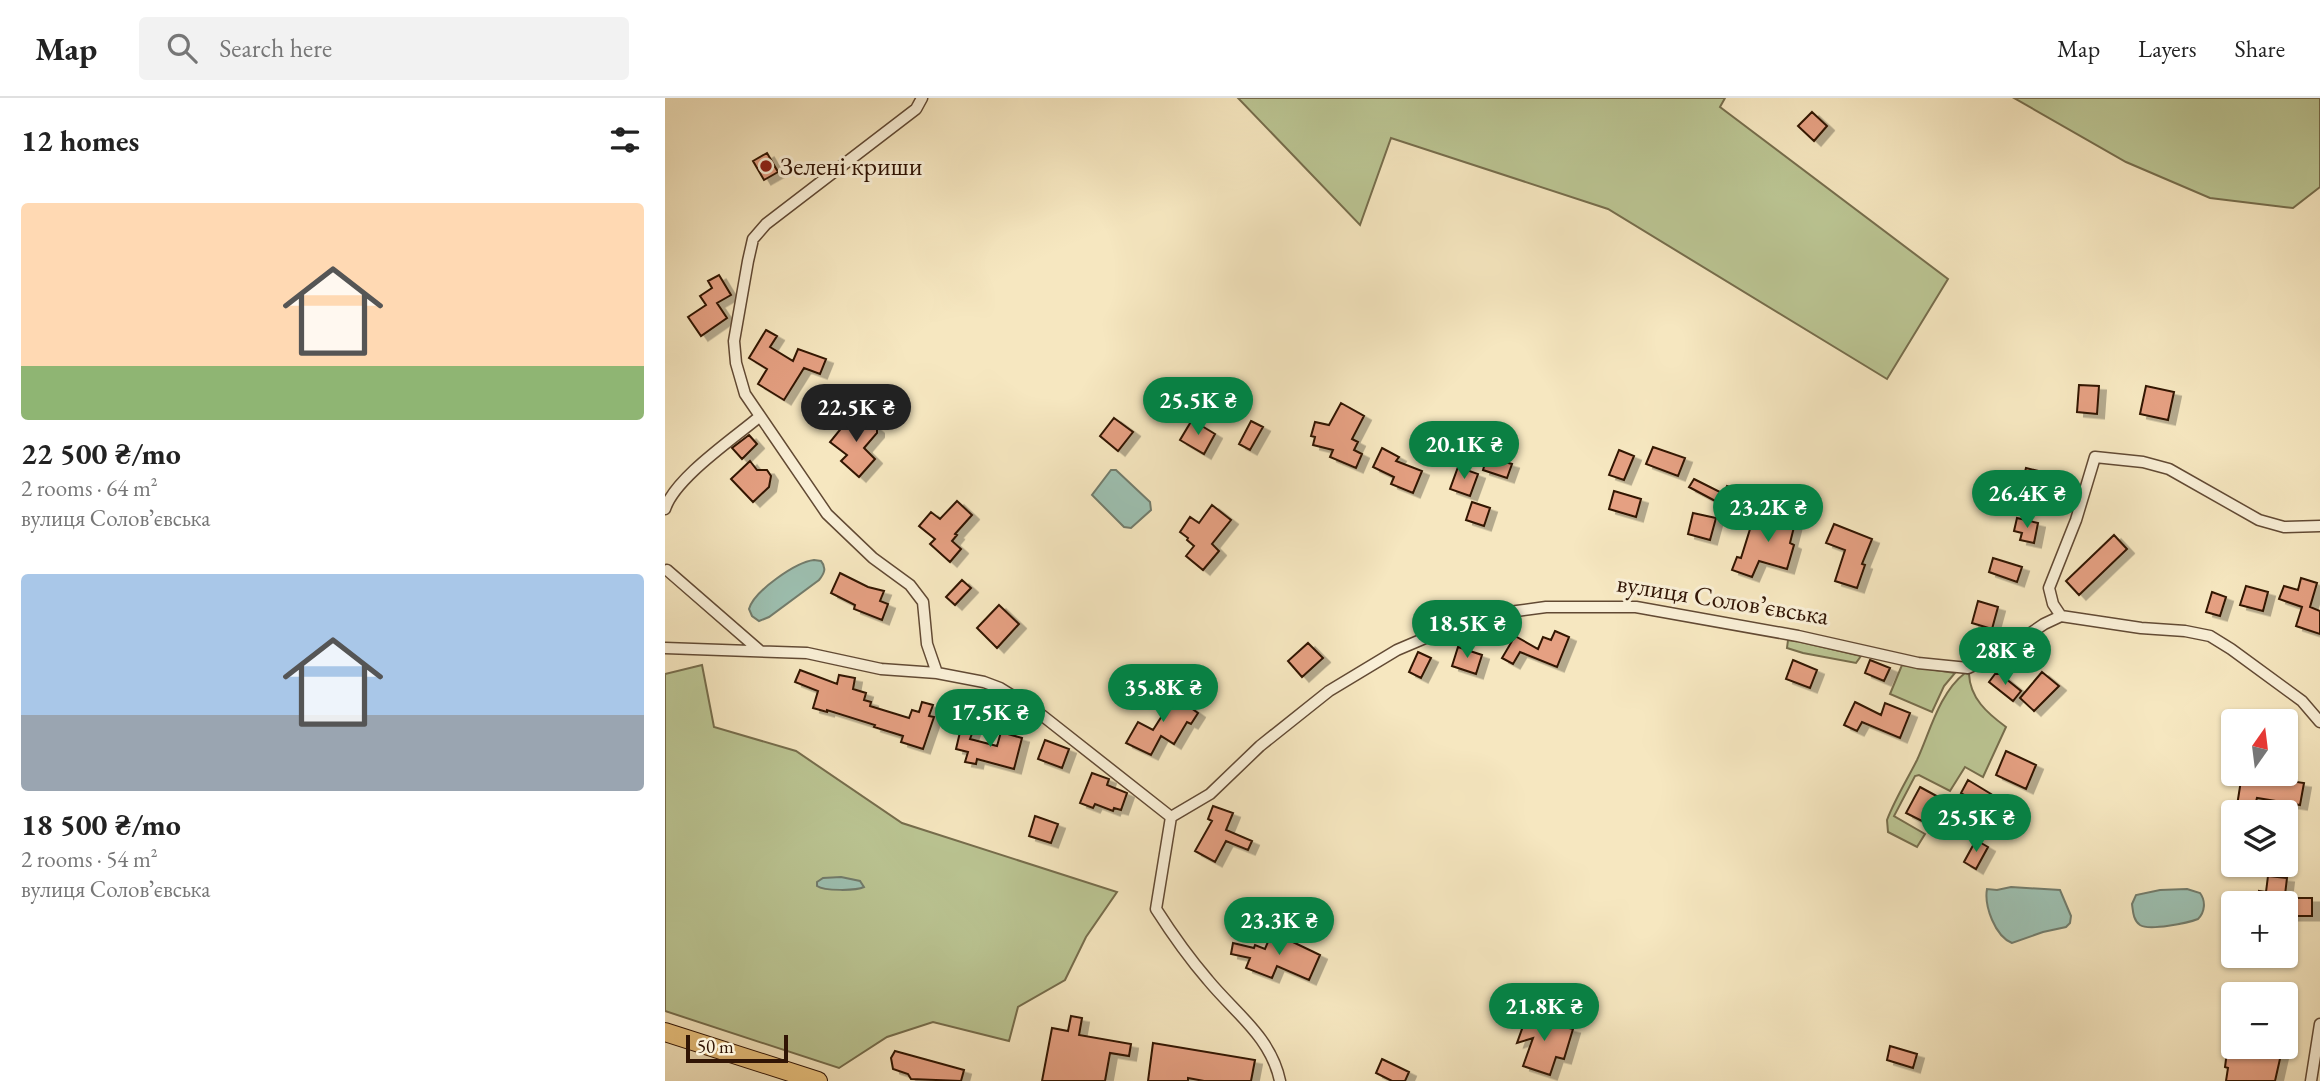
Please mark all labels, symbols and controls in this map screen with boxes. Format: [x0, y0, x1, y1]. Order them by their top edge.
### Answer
search box [139, 17, 629, 80]
text: Map [35, 27, 97, 70]
icon: search [163, 29, 201, 67]
text: Search here [219, 31, 332, 65]
text: Map [2057, 33, 2100, 64]
text: Layers [2138, 33, 2197, 64]
text: Share [2235, 33, 2285, 64]
text: 12 homes [21, 121, 139, 160]
icon: filters [606, 121, 644, 159]
place label: Зелені криши [780, 149, 923, 183]
marker: Зелені криши [758, 158, 774, 174]
icon: home [270, 248, 396, 374]
pin: 25.5K ₴ [1133, 378, 1263, 437]
pin: 22.5K ₴ [791, 384, 921, 444]
text: 25.5K ₴ [1159, 385, 1237, 415]
text: 22.5K ₴ [817, 392, 895, 422]
pin: 20.1K ₴ [1399, 422, 1529, 481]
text: 20.1K ₴ [1425, 429, 1503, 459]
text: 22 500 ₴/mo [21, 434, 181, 473]
pin: 26.4K ₴ [1962, 470, 2092, 530]
text: 2 rooms · 64 m² [21, 473, 158, 503]
text: 26.4K ₴ [1988, 478, 2066, 508]
pin: 23.2K ₴ [1703, 484, 1833, 544]
text: 23.2K ₴ [1729, 492, 1807, 522]
text: вулиця Соловʼєвська [21, 503, 210, 533]
street label: вулиця Соловʼєвська [1615, 565, 1832, 633]
pin: 18.5K ₴ [1402, 601, 1532, 660]
text: 18.5K ₴ [1428, 608, 1506, 638]
icon: home [270, 619, 396, 745]
pin: 28K ₴ [1956, 628, 2054, 687]
text: 28K ₴ [1975, 635, 2035, 665]
pin: 35.8K ₴ [1098, 664, 1228, 724]
text: 35.8K ₴ [1124, 672, 1202, 702]
pin: 17.5K ₴ [925, 690, 1055, 749]
text: 17.5K ₴ [951, 697, 1029, 727]
north arrow [2221, 709, 2298, 786]
map controls [2221, 709, 2298, 1059]
pin: 25.5K ₴ [1911, 794, 2041, 854]
button: layers [2221, 800, 2298, 877]
text: 25.5K ₴ [1937, 802, 2015, 832]
text: 18 500 ₴/mo [21, 805, 181, 844]
text: 2 rooms · 54 m² [21, 844, 158, 874]
text: вулиця Соловʼєвська [21, 874, 210, 904]
button: + [2221, 891, 2298, 968]
pin: 23.3K ₴ [1214, 898, 1344, 957]
text: 23.3K ₴ [1240, 905, 1318, 935]
button: − [2221, 982, 2298, 1059]
pin: 21.8K ₴ [1479, 984, 1609, 1043]
text: 21.8K ₴ [1505, 991, 1583, 1021]
scale bar [686, 1032, 787, 1064]
text: 50 m [697, 1034, 734, 1059]

